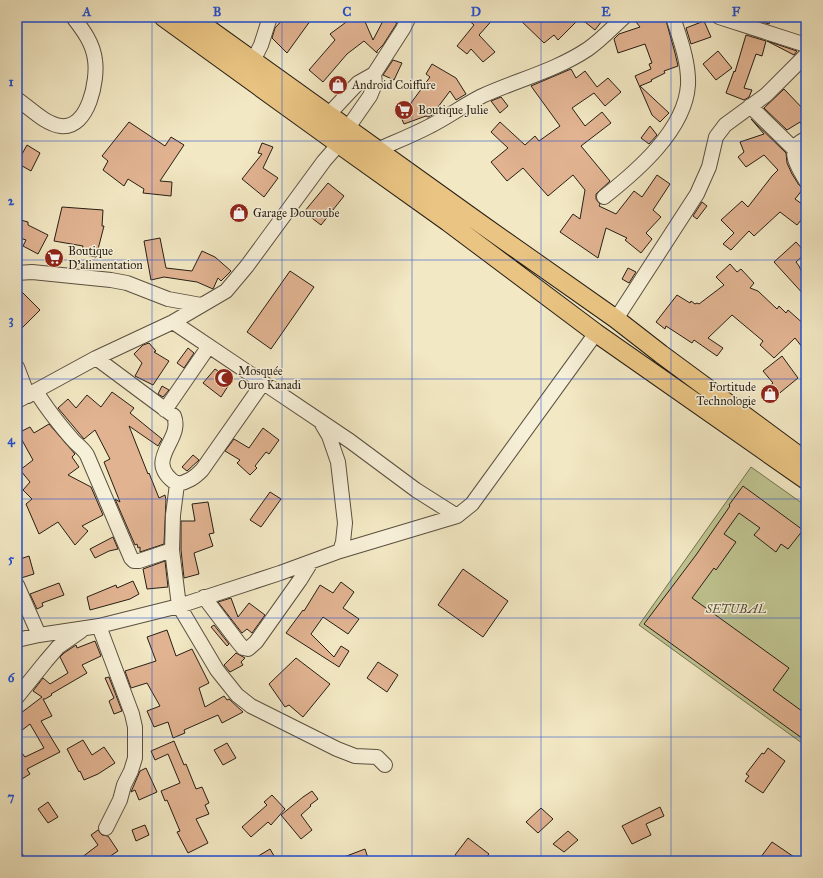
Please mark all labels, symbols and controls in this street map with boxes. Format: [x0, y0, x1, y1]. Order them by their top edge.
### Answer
text: A [82, 4, 92, 20]
text: B [213, 4, 222, 20]
text: C [343, 4, 352, 20]
text: D [471, 4, 481, 20]
text: E [601, 4, 611, 20]
text: F [732, 4, 741, 20]
text: 1 [8, 74, 14, 90]
shop icon: Android Coiffure [327, 74, 349, 96]
place label: Android Coiffure [351, 78, 436, 92]
supermarket icon: Boutique Julie [393, 99, 415, 121]
place label: Boutique Julie [418, 103, 488, 118]
text: 2 [8, 193, 15, 209]
shop icon: Garage Douroube [228, 202, 250, 224]
place label: Garage Douroube [253, 206, 339, 221]
place label: Boutique D'alimentation [68, 244, 143, 272]
supermarket icon: Boutique D'alimentation [43, 247, 65, 269]
text: 3 [8, 312, 14, 328]
place label: Mosquée Ouro Kanadi [238, 364, 302, 392]
mosque icon: Mosquée Ouro Kanadi [213, 367, 235, 389]
place label: Fortitude Technologie [696, 380, 756, 409]
shop icon: Fortitude Technologie [759, 383, 781, 405]
text: 4 [7, 432, 15, 448]
text: 5 [8, 551, 15, 567]
park label: SETUBAL [705, 602, 767, 616]
text: 6 [8, 670, 16, 686]
text: 7 [8, 789, 15, 805]

